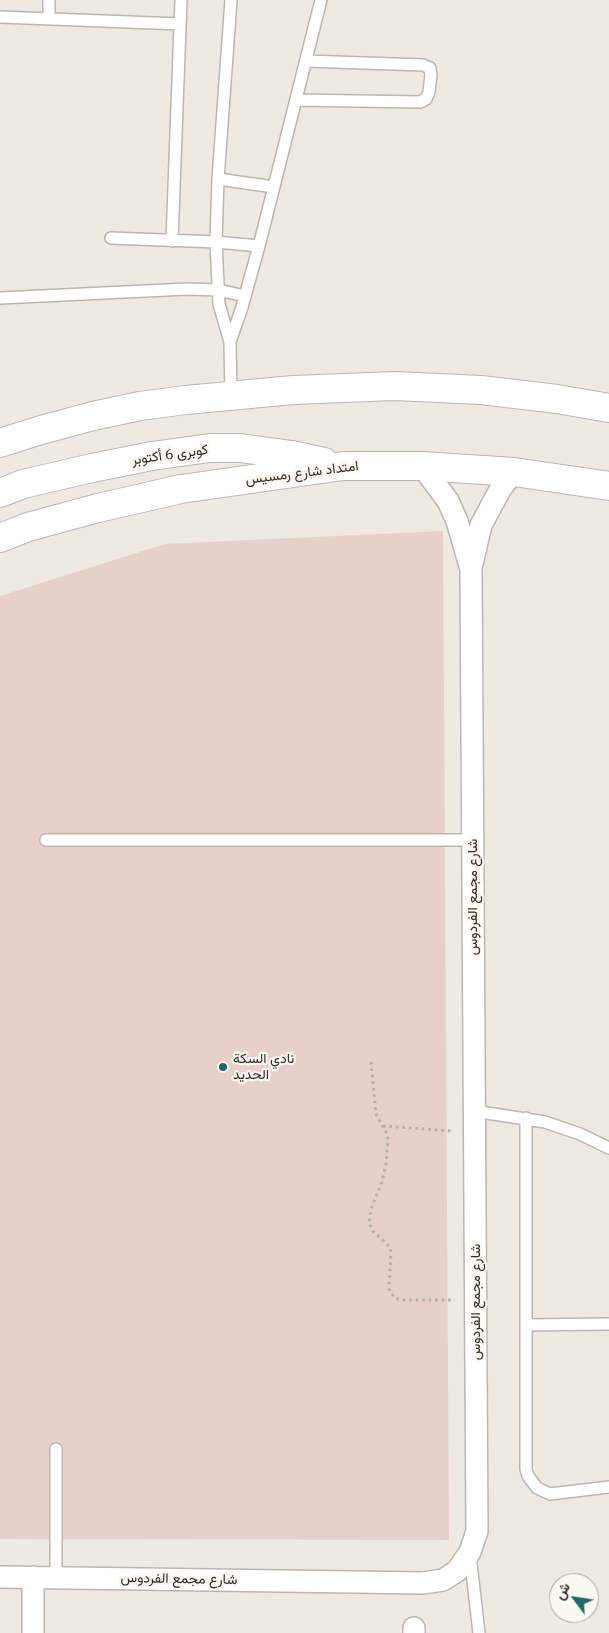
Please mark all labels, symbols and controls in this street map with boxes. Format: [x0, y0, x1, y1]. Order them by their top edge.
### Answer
street label: كوبرى 6 أكتوبر [131, 441, 209, 469]
street label: امتداد شارع رمسيس [245, 458, 359, 488]
street label: شارع مجمع الفردوس [465, 839, 481, 955]
place label: نادي السكة الحديد [233, 1051, 294, 1084]
marker: نادي السكة الحديد [217, 1061, 229, 1073]
street label: شارع مجمع الفردوس [468, 1244, 484, 1360]
street label: شارع مجمع الفردوس [121, 1570, 237, 1588]
north arrow [549, 1573, 599, 1623]
text: ش [551, 1579, 573, 1602]

